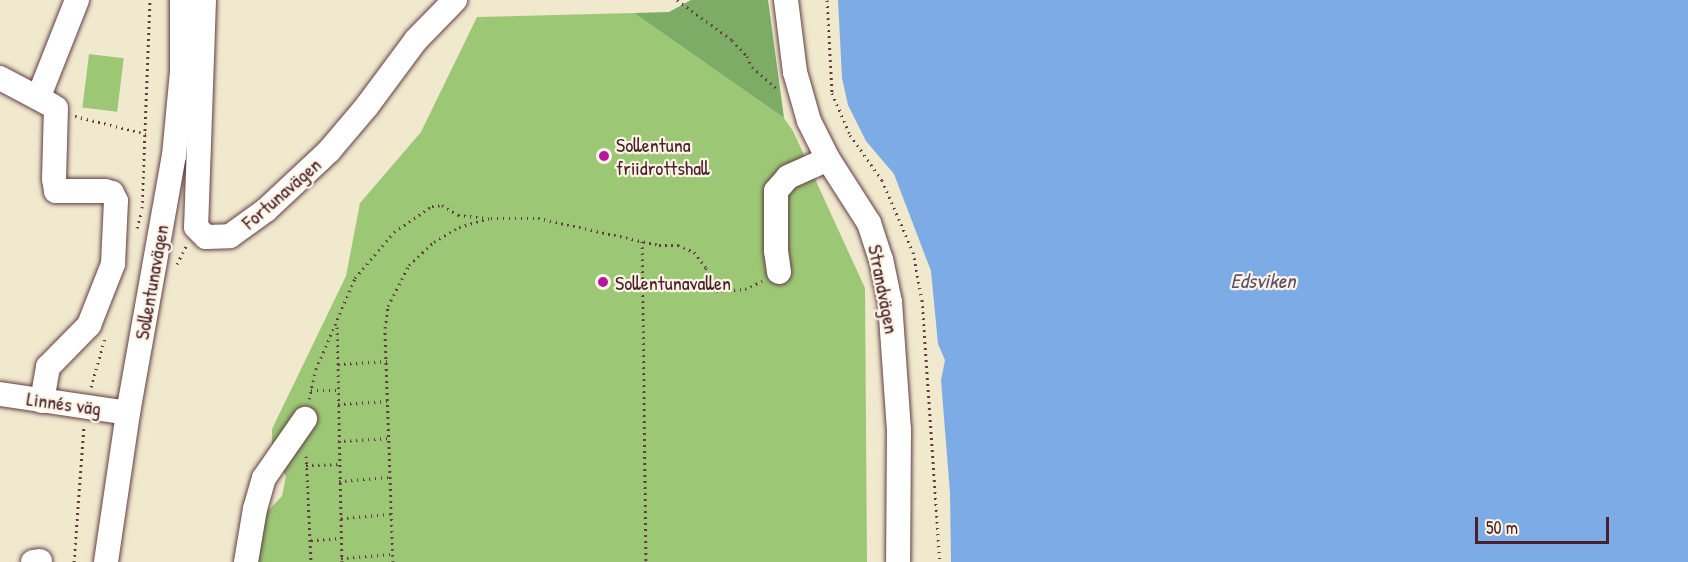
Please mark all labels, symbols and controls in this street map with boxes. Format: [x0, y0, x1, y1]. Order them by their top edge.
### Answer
place label: Sollentuna friidrottshall [616, 132, 710, 179]
marker: Sollentuna friidrottshall [597, 149, 611, 163]
street label: Fortunavägen [237, 152, 325, 234]
street label: Sollentunavägen [129, 223, 173, 341]
street label: Strandvägen [864, 242, 904, 336]
water label: Edsviken [1230, 268, 1296, 294]
place label: Sollentunavallen [615, 270, 731, 294]
marker: Sollentunavallen [596, 275, 610, 289]
street label: Linnés väg [25, 386, 103, 420]
scale bar [1478, 505, 1612, 543]
text: 50 m [1486, 515, 1518, 540]

